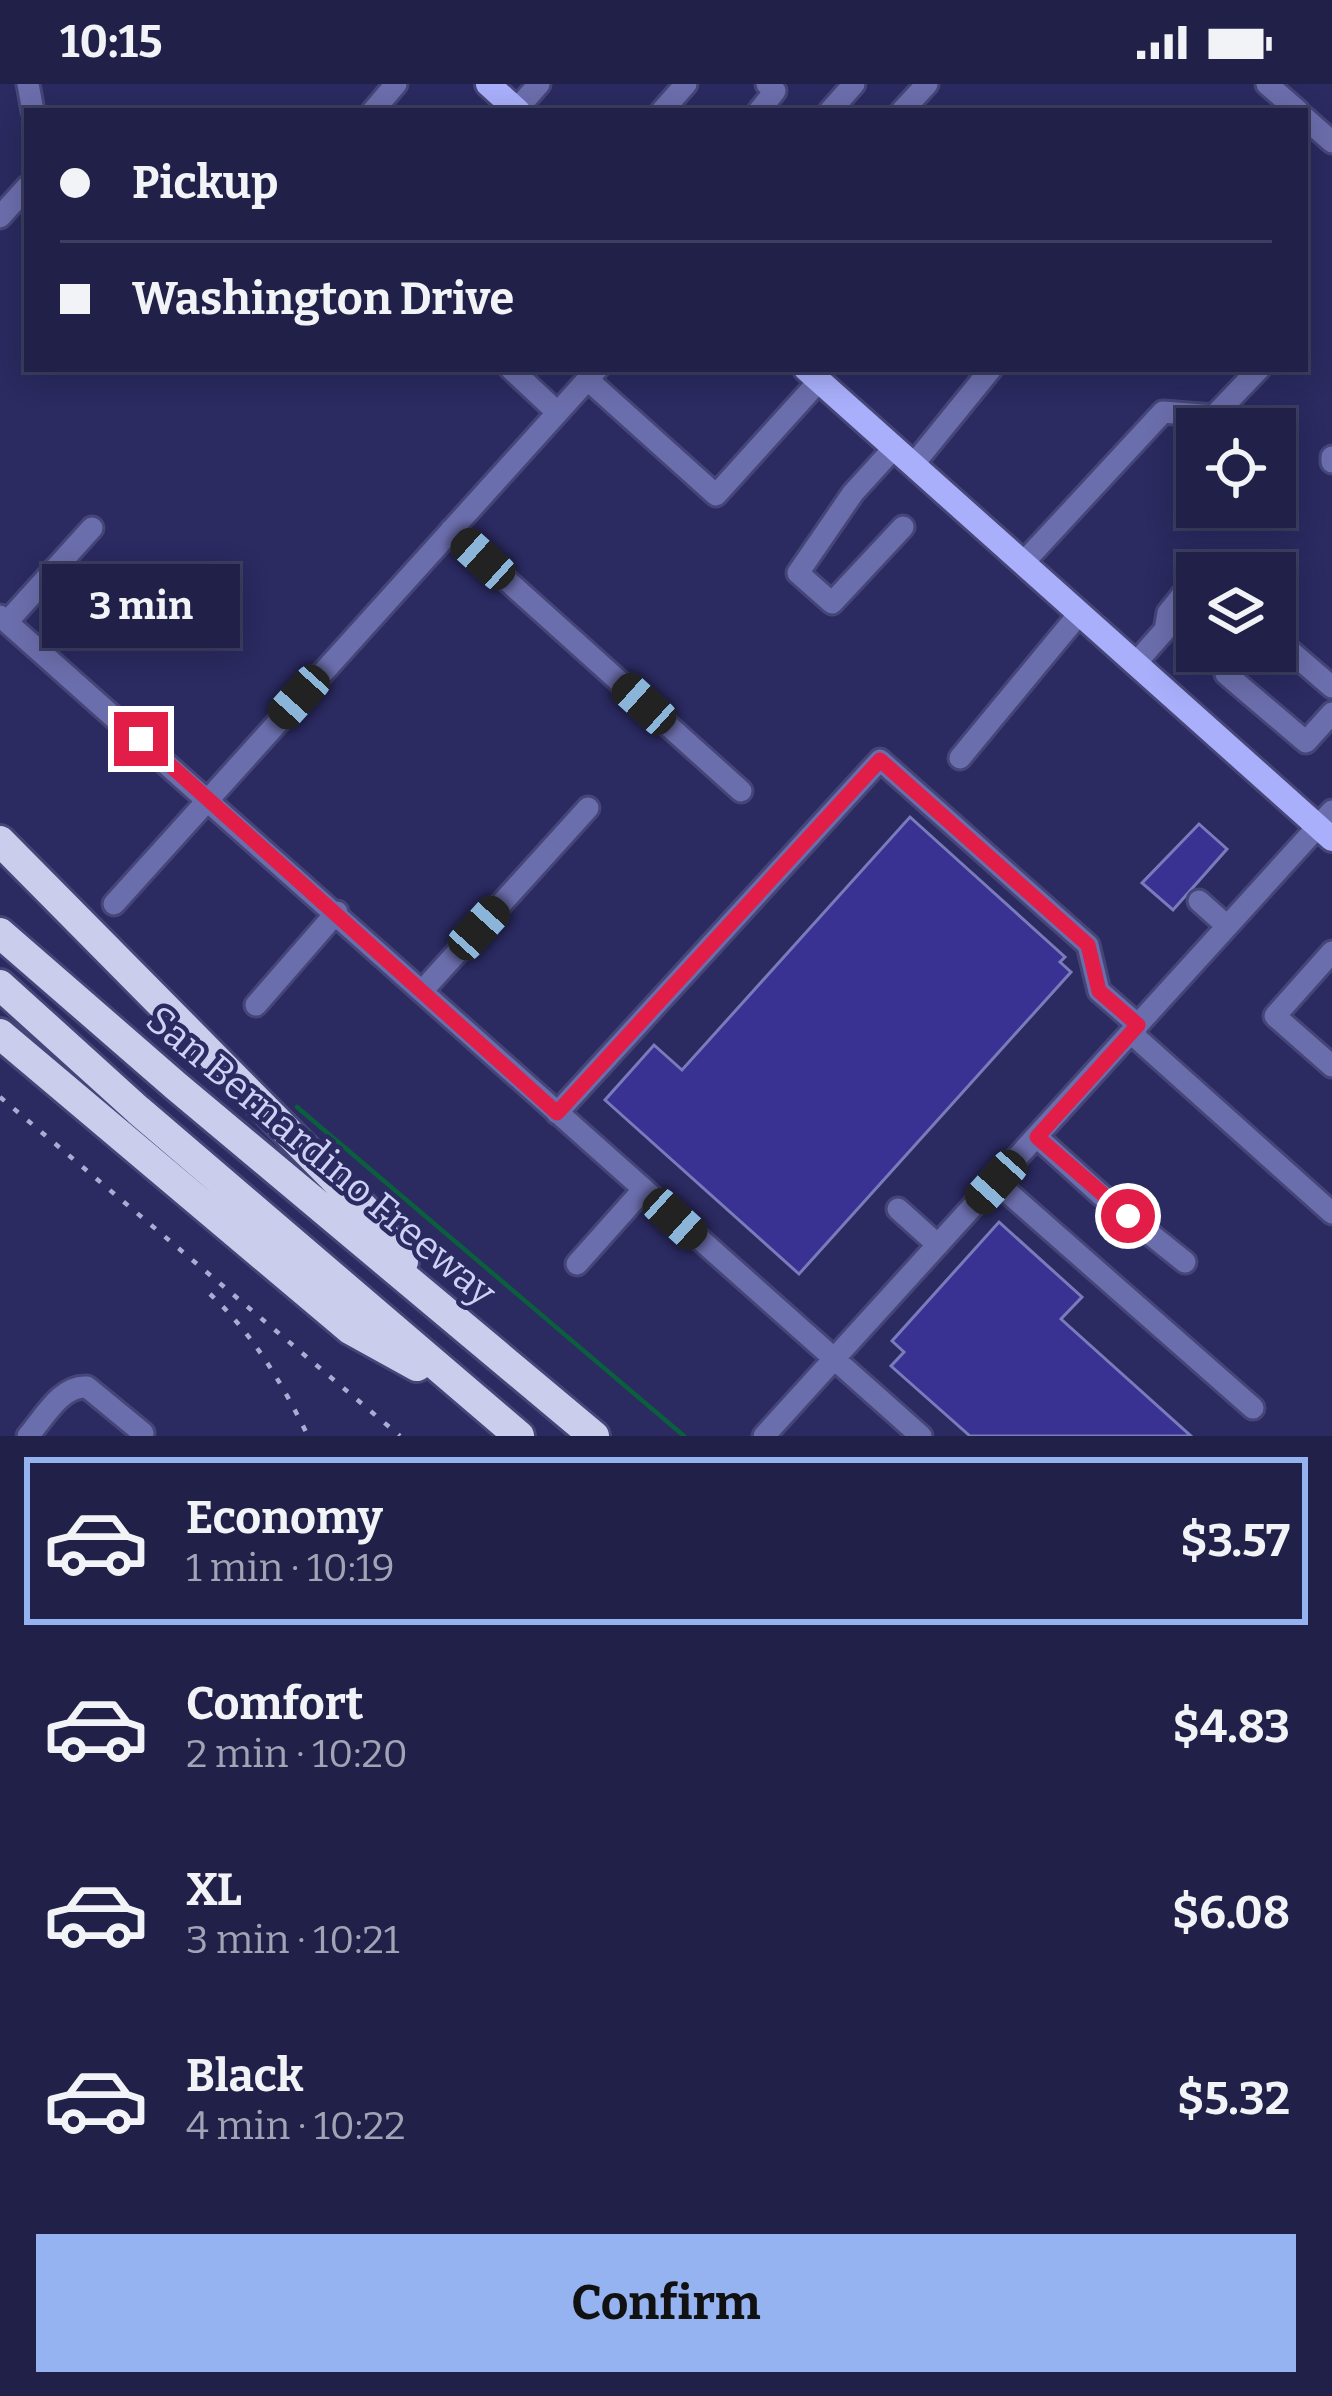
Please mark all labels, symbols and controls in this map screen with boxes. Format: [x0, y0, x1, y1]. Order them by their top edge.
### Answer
text: 10:15 [60, 15, 163, 69]
text: Pickup [132, 156, 278, 210]
text: Washington Drive [132, 272, 514, 326]
map controls [1176, 408, 1296, 672]
button: locate [1176, 408, 1296, 528]
car [444, 522, 522, 596]
button: layers [1176, 552, 1296, 672]
callout: 3 min [42, 565, 240, 649]
text: 3 min [89, 583, 193, 629]
car [262, 658, 336, 736]
car [605, 667, 683, 741]
route end [114, 712, 168, 766]
car [442, 889, 516, 967]
street label: San Bernardino Freeway [137, 996, 505, 1316]
car [959, 1143, 1033, 1221]
car [636, 1182, 714, 1256]
route start [1101, 1189, 1155, 1243]
icon: car [42, 1487, 150, 1595]
text: Economy [186, 1491, 383, 1545]
text: $3.57 [1180, 1514, 1290, 1568]
text: 1 min · 10:19 [186, 1545, 395, 1591]
icon: car [42, 1673, 150, 1781]
text: Comfort [186, 1677, 364, 1731]
text: $4.83 [1173, 1700, 1290, 1754]
text: 2 min · 10:20 [186, 1731, 408, 1777]
icon: car [42, 1859, 150, 1967]
text: XL [186, 1863, 242, 1917]
text: $6.08 [1172, 1886, 1290, 1940]
text: 3 min · 10:21 [186, 1917, 400, 1963]
icon: car [42, 2045, 150, 2153]
text: Black [186, 2049, 303, 2103]
text: $5.32 [1177, 2072, 1290, 2126]
text: 4 min · 10:22 [186, 2103, 405, 2149]
button: Confirm [36, 2234, 1296, 2372]

